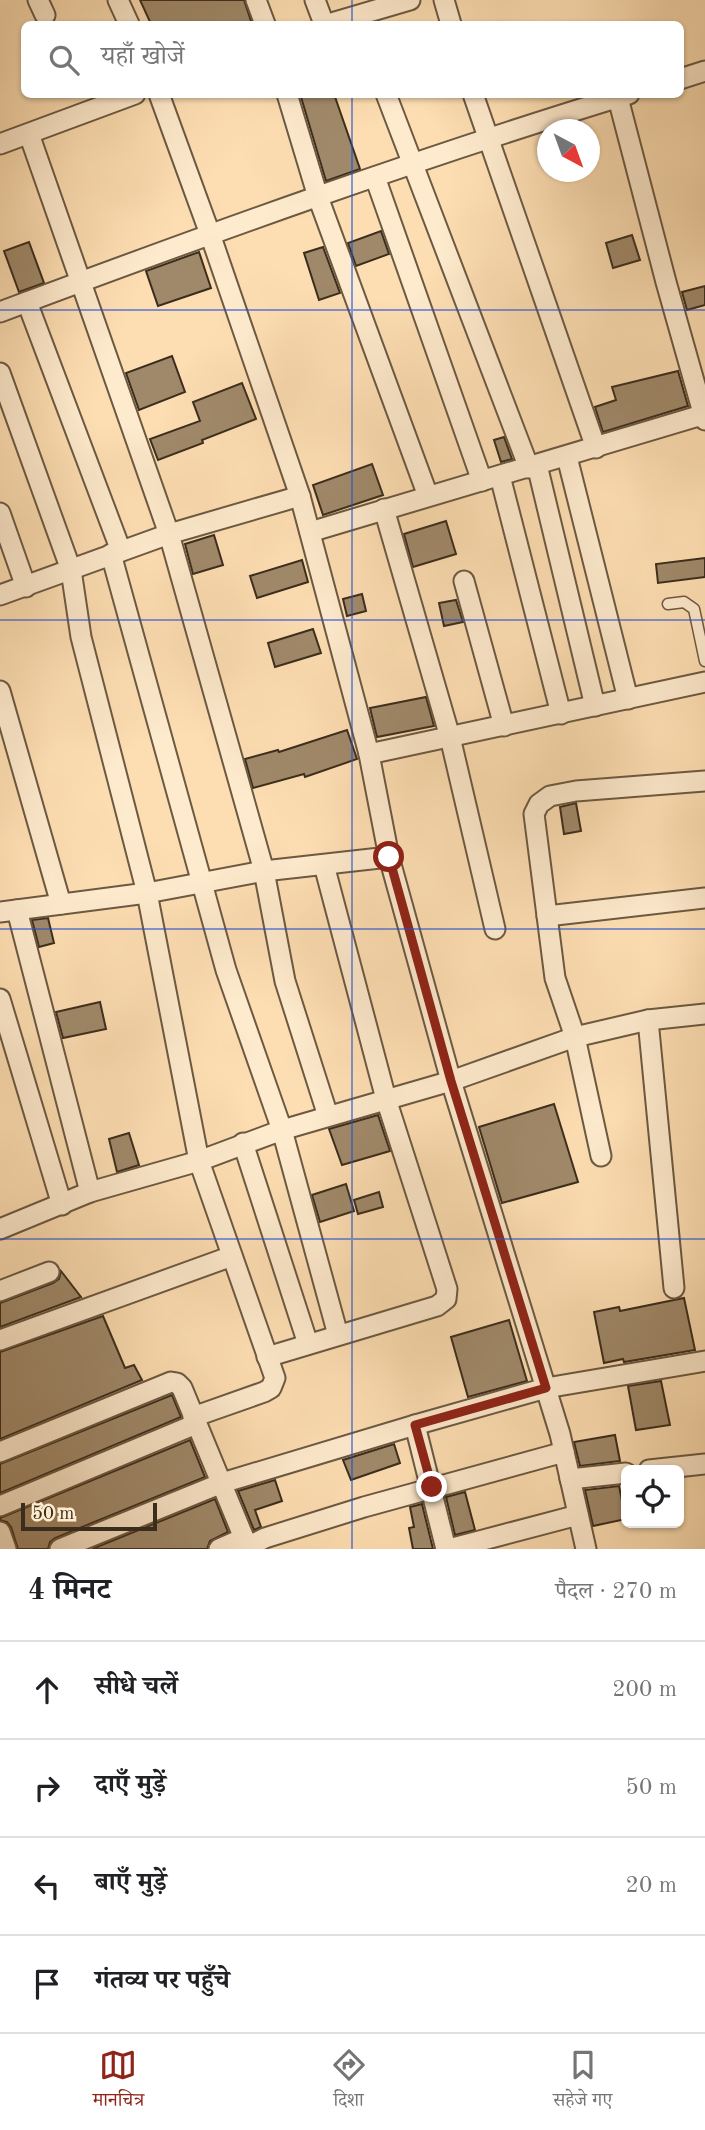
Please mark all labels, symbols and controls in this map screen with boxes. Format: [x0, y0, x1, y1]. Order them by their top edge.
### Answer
search box [21, 21, 684, 98]
icon: search [45, 41, 83, 79]
text: यहाँ खोजें [101, 44, 184, 70]
north arrow [537, 119, 600, 182]
route start [373, 841, 404, 872]
map controls [621, 1465, 684, 1528]
button: locate [621, 1465, 684, 1528]
route end [416, 1471, 447, 1502]
scale bar [21, 1500, 158, 1532]
text: 50 m [32, 1505, 74, 1524]
text: 4 मिनट [28, 1576, 111, 1606]
text: पैदल · 270 m [555, 1580, 677, 1603]
icon: ahead [28, 1671, 66, 1709]
text: सीधे चलें [95, 1674, 178, 1700]
text: 200 m [612, 1678, 677, 1701]
icon: right [28, 1769, 66, 1807]
text: दाएँ मुड़ें [95, 1772, 166, 1798]
text: 50 m [626, 1776, 677, 1799]
icon: left [28, 1867, 66, 1905]
text: बाएँ मुड़ें [95, 1870, 167, 1896]
text: 20 m [626, 1874, 677, 1897]
icon: arrive [28, 1965, 66, 2003]
text: गंतव्य पर पहुँचे [95, 1968, 230, 1994]
tab: मानचित्र [93, 2046, 144, 2118]
tab: दिशा [330, 2046, 368, 2118]
tab: सहेजे गए [553, 2046, 612, 2118]

